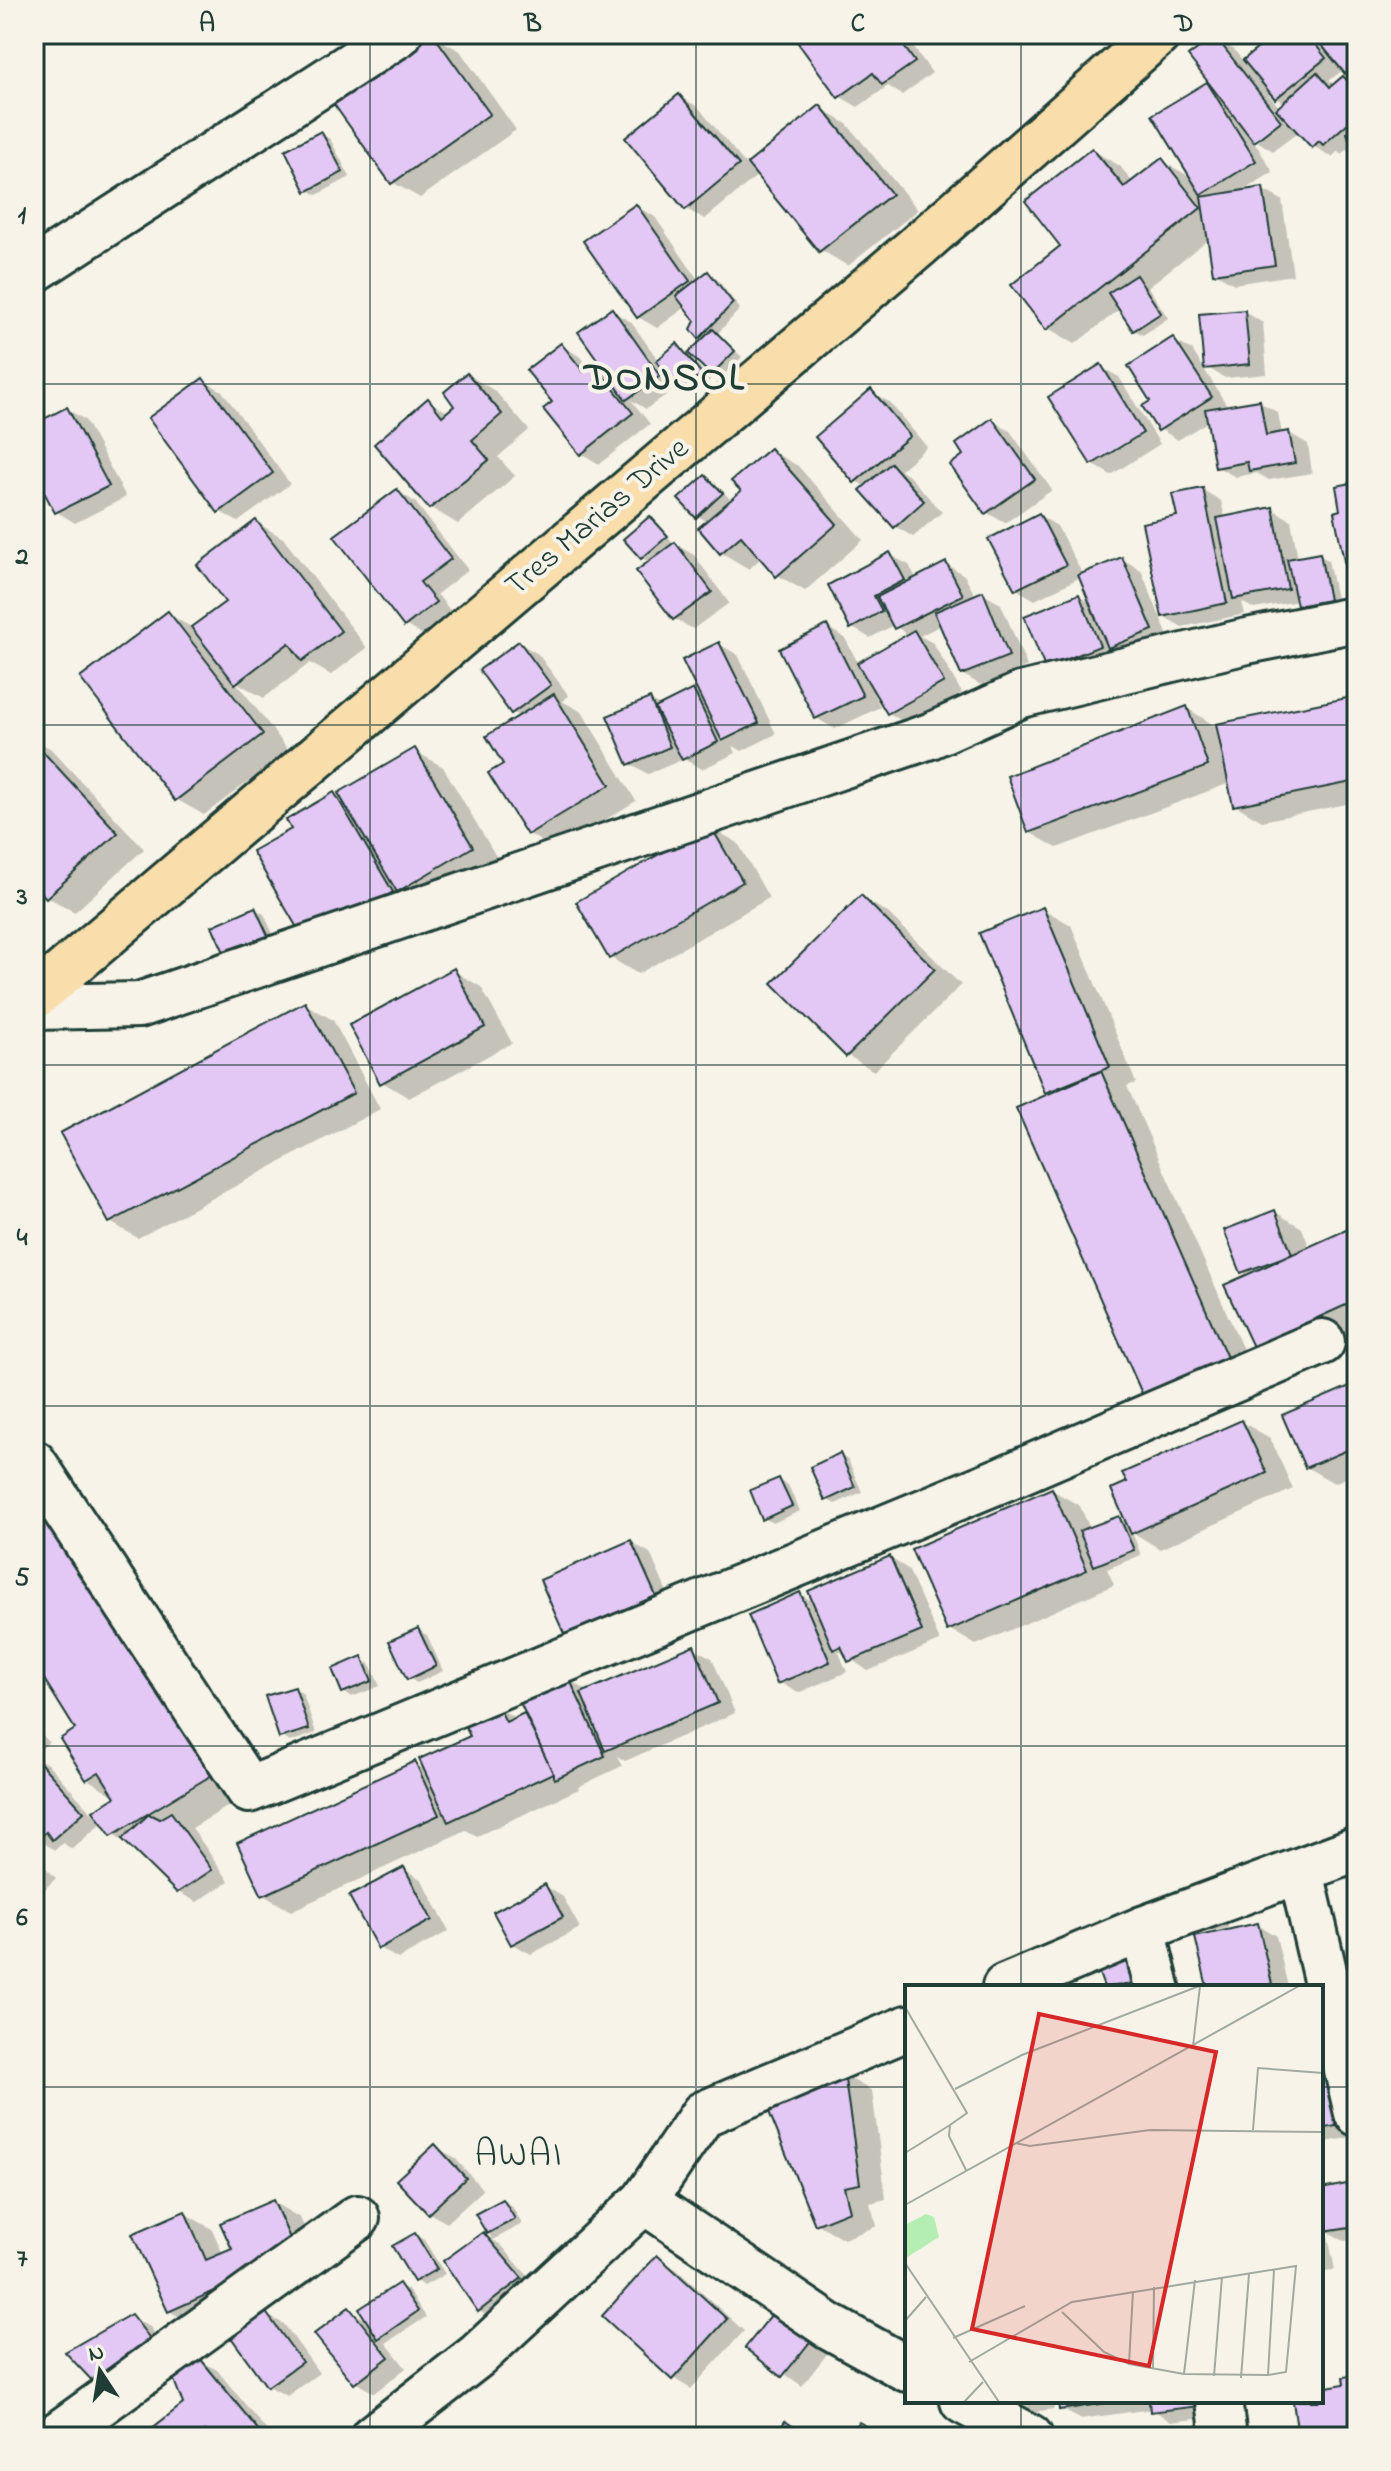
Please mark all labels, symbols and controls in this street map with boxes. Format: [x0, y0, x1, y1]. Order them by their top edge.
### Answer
text: A [199, 6, 215, 44]
text: B [523, 6, 542, 44]
text: C [851, 6, 865, 44]
text: D [1173, 6, 1194, 44]
text: 1 [18, 198, 27, 236]
district label: DONSOL [582, 350, 746, 409]
street label: Tres Marias Drive [496, 426, 701, 609]
text: 2 [15, 539, 29, 577]
text: 3 [16, 879, 28, 917]
text: 4 [17, 1220, 28, 1258]
text: 5 [15, 1560, 30, 1598]
text: 6 [16, 1900, 28, 1938]
inset map [905, 1985, 1323, 2403]
district label: AWAI [475, 2130, 563, 2183]
text: 7 [17, 2241, 28, 2279]
north arrow [60, 2331, 140, 2411]
text: N [86, 2337, 107, 2372]

